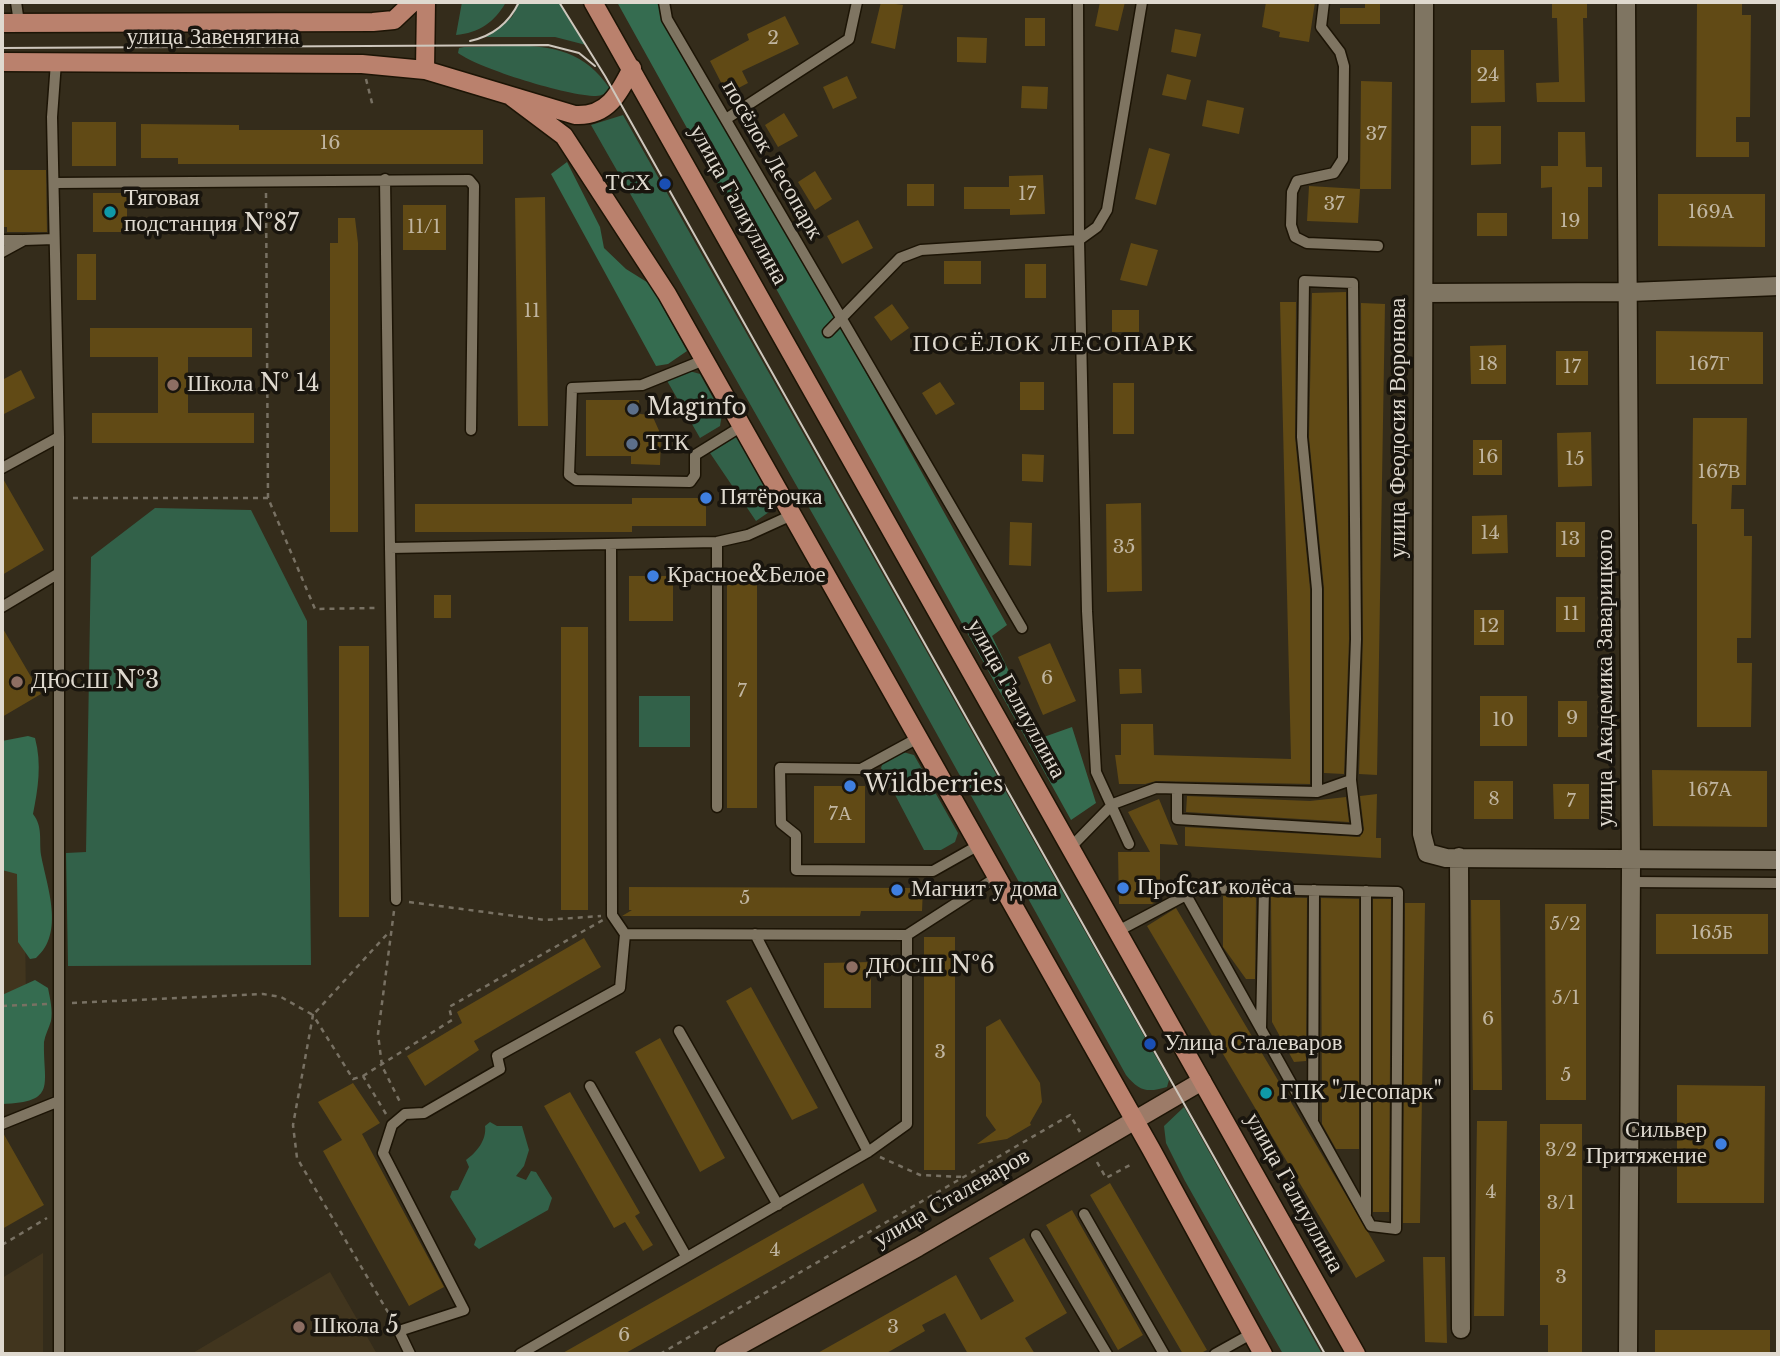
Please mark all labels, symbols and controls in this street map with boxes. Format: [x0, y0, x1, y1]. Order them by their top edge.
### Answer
street label: улица Завенягина [126, 24, 300, 52]
house number: 2 [767, 28, 779, 50]
house number: 24 [1477, 65, 1499, 87]
street label: посёлок Лесопарк [715, 76, 829, 244]
street label: улица Галиуллина [683, 120, 793, 290]
house number: 37 [1365, 124, 1387, 146]
house number: 16 [320, 133, 340, 155]
place label: ТСХ [606, 170, 651, 198]
marker: ТСХ [657, 176, 673, 192]
house number: 17 [1018, 184, 1036, 206]
place label: Тяговая подстанция №87 [124, 185, 299, 239]
house number: 37 [1323, 194, 1345, 216]
house number: 169А [1688, 202, 1734, 224]
marker: Тяговая подстанция №87 [102, 204, 118, 220]
house number: 19 [1560, 211, 1580, 233]
house number: 11/1 [407, 217, 441, 239]
street label: улица Феодосия Воронова [1385, 298, 1413, 558]
house number: 11 [524, 301, 540, 323]
district label: ПОСЁЛОК ЛЕСОПАРК [915, 330, 1193, 358]
house number: 18 [1478, 354, 1498, 376]
house number: 167Г [1688, 354, 1730, 376]
house number: 17 [1563, 357, 1581, 379]
place label: Школа № 14 [187, 371, 320, 399]
marker: Школа № 14 [165, 377, 181, 393]
place label: Maginfo [647, 395, 747, 423]
marker: Maginfo [625, 401, 641, 417]
place label: ТТК [646, 430, 689, 458]
marker: ТТК [624, 436, 640, 452]
house number: 16 [1478, 447, 1498, 469]
house number: 15 [1565, 449, 1585, 471]
house number: 167В [1698, 462, 1740, 484]
place label: Пятёрочка [720, 484, 822, 512]
marker: Пятёрочка [698, 490, 714, 506]
house number: 14 [1480, 523, 1500, 545]
house number: 13 [1560, 529, 1580, 551]
street label: улица Академика Заварицкого [1592, 529, 1620, 827]
house number: 35 [1113, 537, 1135, 559]
place label: Красное&Белое [667, 562, 826, 590]
marker: Красное&Белое [645, 568, 661, 584]
house number: 11 [1563, 604, 1579, 626]
street label: улица Галиуллина [961, 614, 1071, 784]
house number: 12 [1479, 616, 1499, 638]
place label: ДЮСШ №3 [31, 668, 159, 696]
house number: 6 [1041, 668, 1053, 690]
marker: ДЮСШ №3 [9, 674, 25, 690]
house number: 7 [737, 681, 747, 703]
house number: 9 [1566, 708, 1578, 730]
house number: 10 [1492, 710, 1514, 732]
place label: Wildberries [864, 772, 1003, 800]
marker: Wildberries [842, 778, 858, 794]
house number: 167А [1688, 780, 1732, 802]
house number: 8 [1488, 789, 1500, 811]
house number: 7 [1566, 791, 1576, 813]
house number: 7А [828, 804, 852, 826]
place label: Проfcar колёса [1137, 874, 1292, 902]
place label: Магнит у дома [911, 876, 1058, 904]
marker: Проfcar колёса [1115, 880, 1131, 896]
marker: Магнит у дома [889, 882, 905, 898]
house number: 5 [740, 888, 750, 910]
house number: 5/2 [1549, 914, 1581, 936]
house number: 165Б [1691, 923, 1733, 945]
place label: ДЮСШ №6 [866, 953, 995, 981]
marker: ДЮСШ №6 [844, 959, 860, 975]
house number: 5/1 [1552, 988, 1580, 1010]
house number: 6 [1482, 1009, 1494, 1031]
place label: Улица Сталеваров [1164, 1030, 1343, 1058]
marker: Улица Сталеваров [1142, 1036, 1158, 1052]
house number: 3 [934, 1042, 946, 1064]
house number: 5 [1561, 1065, 1571, 1087]
place label: ГПК "Лесопарк" [1280, 1079, 1442, 1107]
marker: ГПК "Лесопарк" [1258, 1085, 1274, 1101]
street label: улица Галиуллина [1239, 1108, 1349, 1278]
place label: Сильвер Притяжение [1586, 1117, 1707, 1171]
marker: Сильвер Притяжение [1713, 1136, 1729, 1152]
house number: 3/2 [1545, 1140, 1577, 1162]
street label: улица Сталеваров [869, 1142, 1035, 1254]
house number: 4 [1485, 1182, 1497, 1204]
house number: 3/1 [1547, 1193, 1575, 1215]
house number: 4 [769, 1240, 781, 1262]
house number: 3 [1555, 1267, 1567, 1289]
place label: Школа 5 [313, 1313, 399, 1341]
house number: 3 [887, 1317, 899, 1339]
marker: Школа 5 [291, 1319, 307, 1335]
house number: 6 [618, 1325, 630, 1347]

